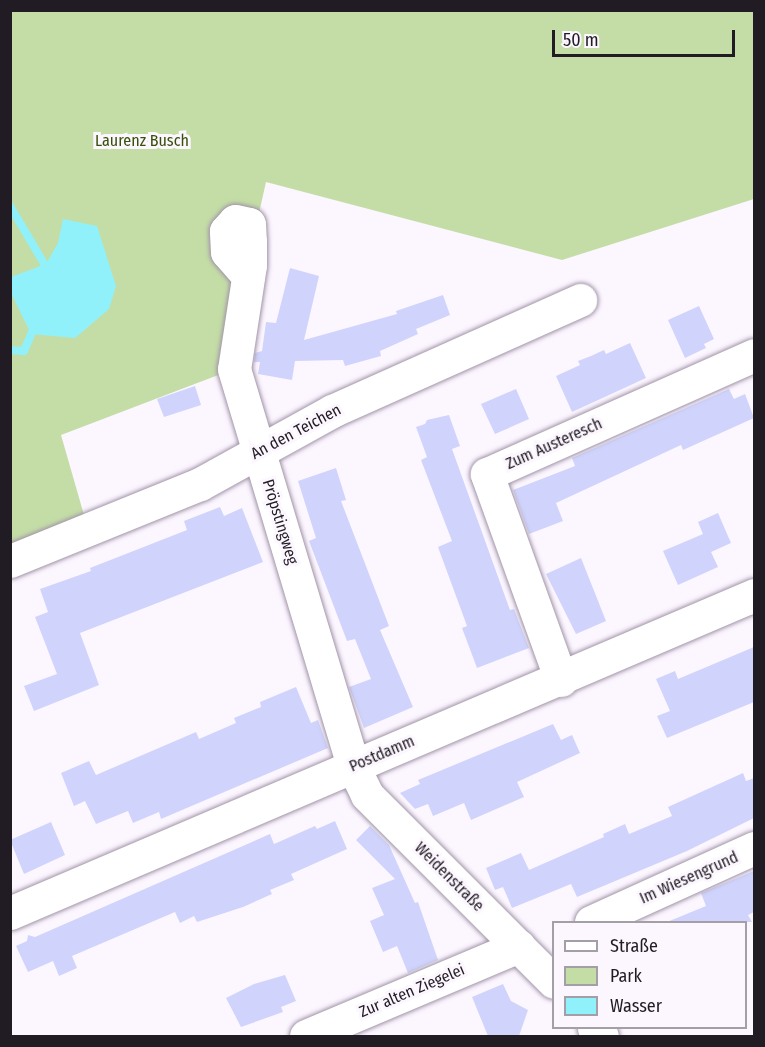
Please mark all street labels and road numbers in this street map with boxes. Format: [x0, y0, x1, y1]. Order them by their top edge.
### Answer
street label: An den Teichen [248, 400, 344, 464]
street label: Zum Austeresch [503, 414, 605, 474]
street label: Pröpstingweg [258, 477, 302, 567]
street label: Postdamm [346, 732, 418, 776]
street label: Weidenstraße [410, 838, 488, 916]
street label: Im Wiesengrund [637, 848, 741, 908]
street label: Zur alten Ziegelei [356, 960, 468, 1022]

